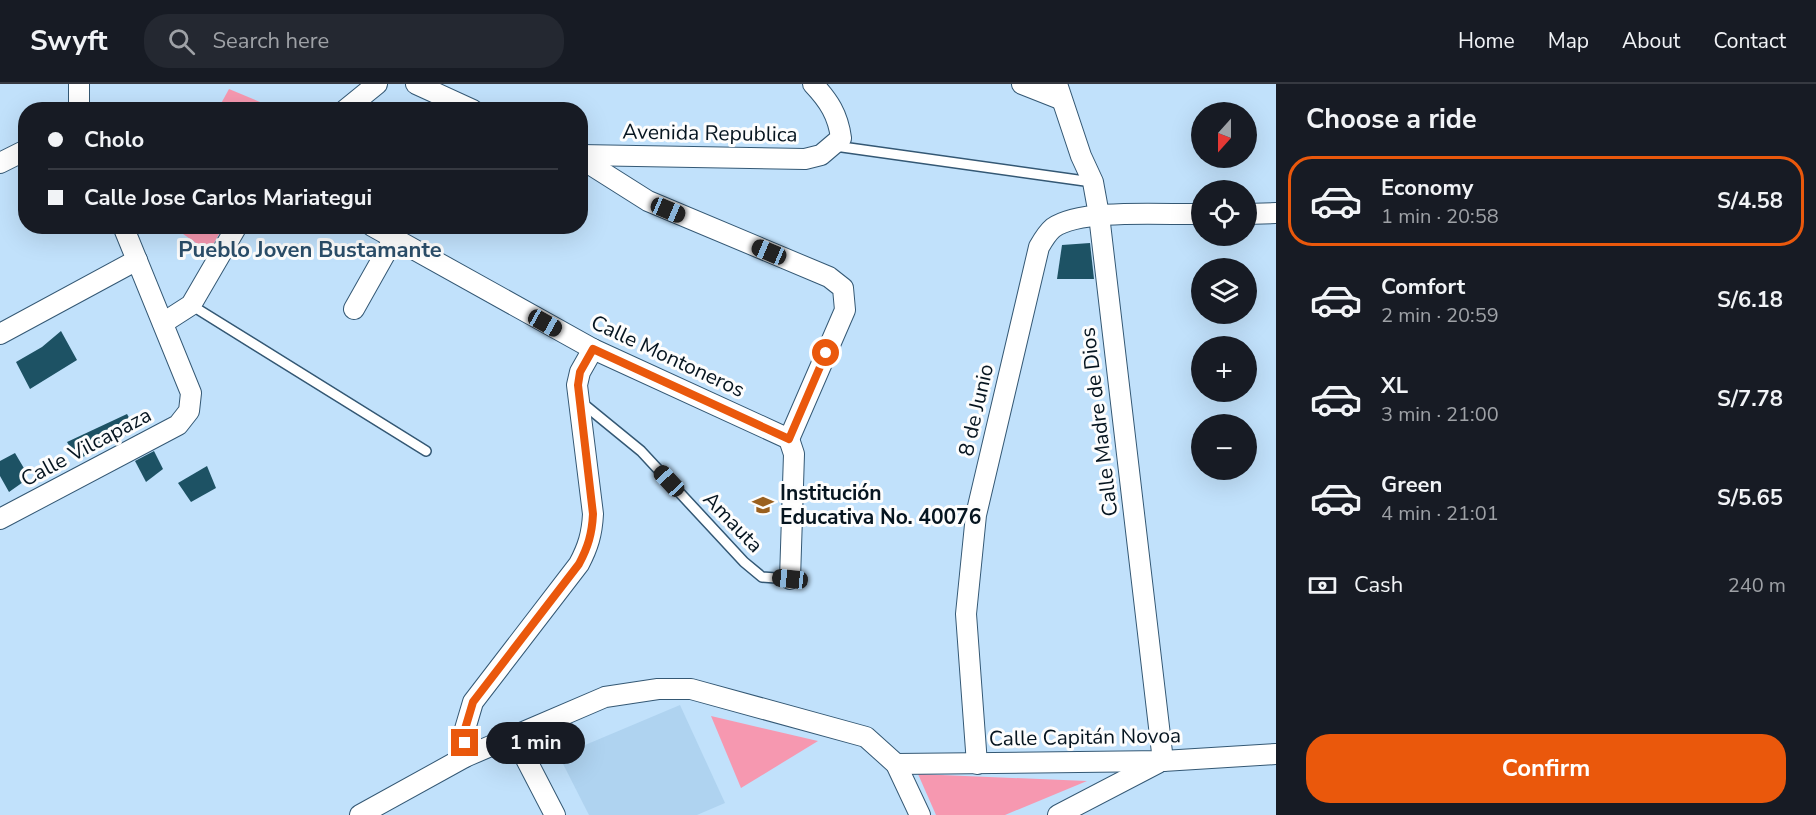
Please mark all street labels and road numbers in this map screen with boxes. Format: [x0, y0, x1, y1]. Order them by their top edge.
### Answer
street label: Avenida Republica [622, 117, 798, 149]
street label: Calle Montoneros [587, 308, 749, 404]
street label: Calle Madre de Dios [1074, 326, 1124, 518]
street label: 8 de Junio [952, 361, 1000, 459]
street label: Calle Vilcapaza [16, 401, 156, 493]
street label: Amauta [697, 485, 769, 559]
street label: Calle Capitán Novoa [989, 721, 1181, 753]

